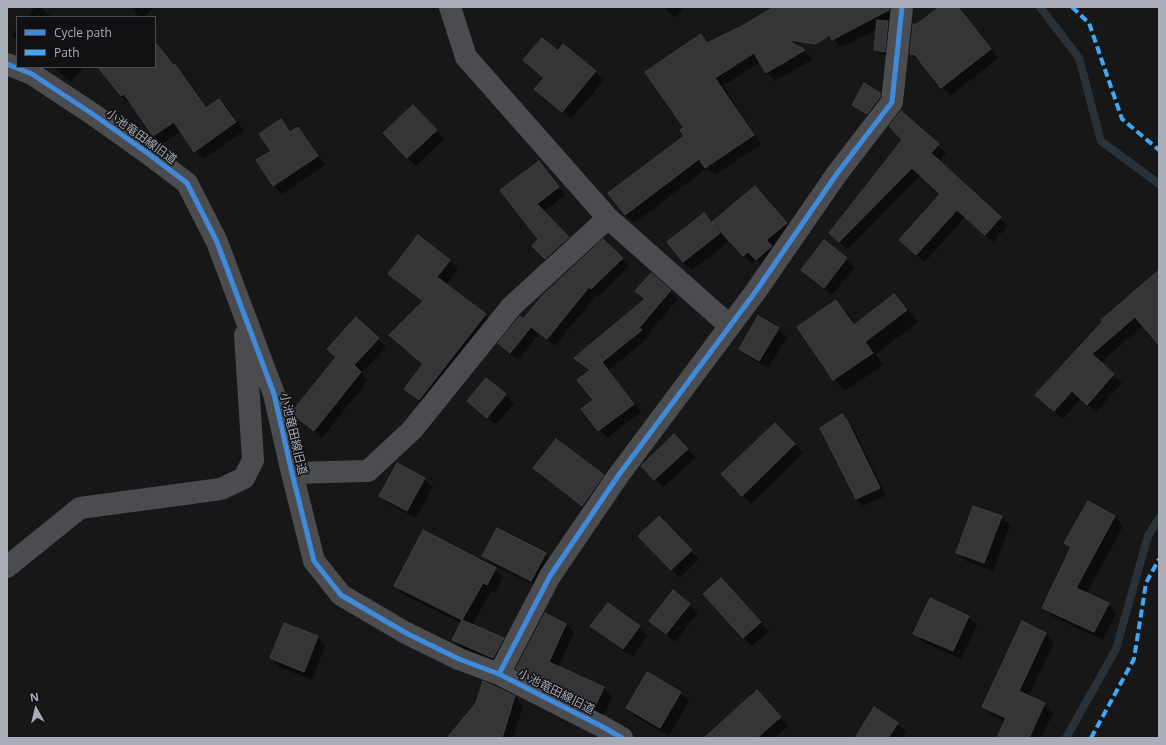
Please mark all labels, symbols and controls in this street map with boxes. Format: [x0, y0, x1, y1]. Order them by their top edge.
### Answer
legend [16, 16, 156, 68]
text: Cycle path [54, 24, 112, 41]
text: Path [54, 44, 80, 61]
street label: 小池竜田線旧道 [103, 106, 179, 168]
street label: 小池竜田線旧道 [277, 391, 309, 477]
street label: 小池竜田線旧道 [515, 667, 597, 717]
north arrow [16, 689, 56, 729]
text: N [29, 689, 40, 705]

